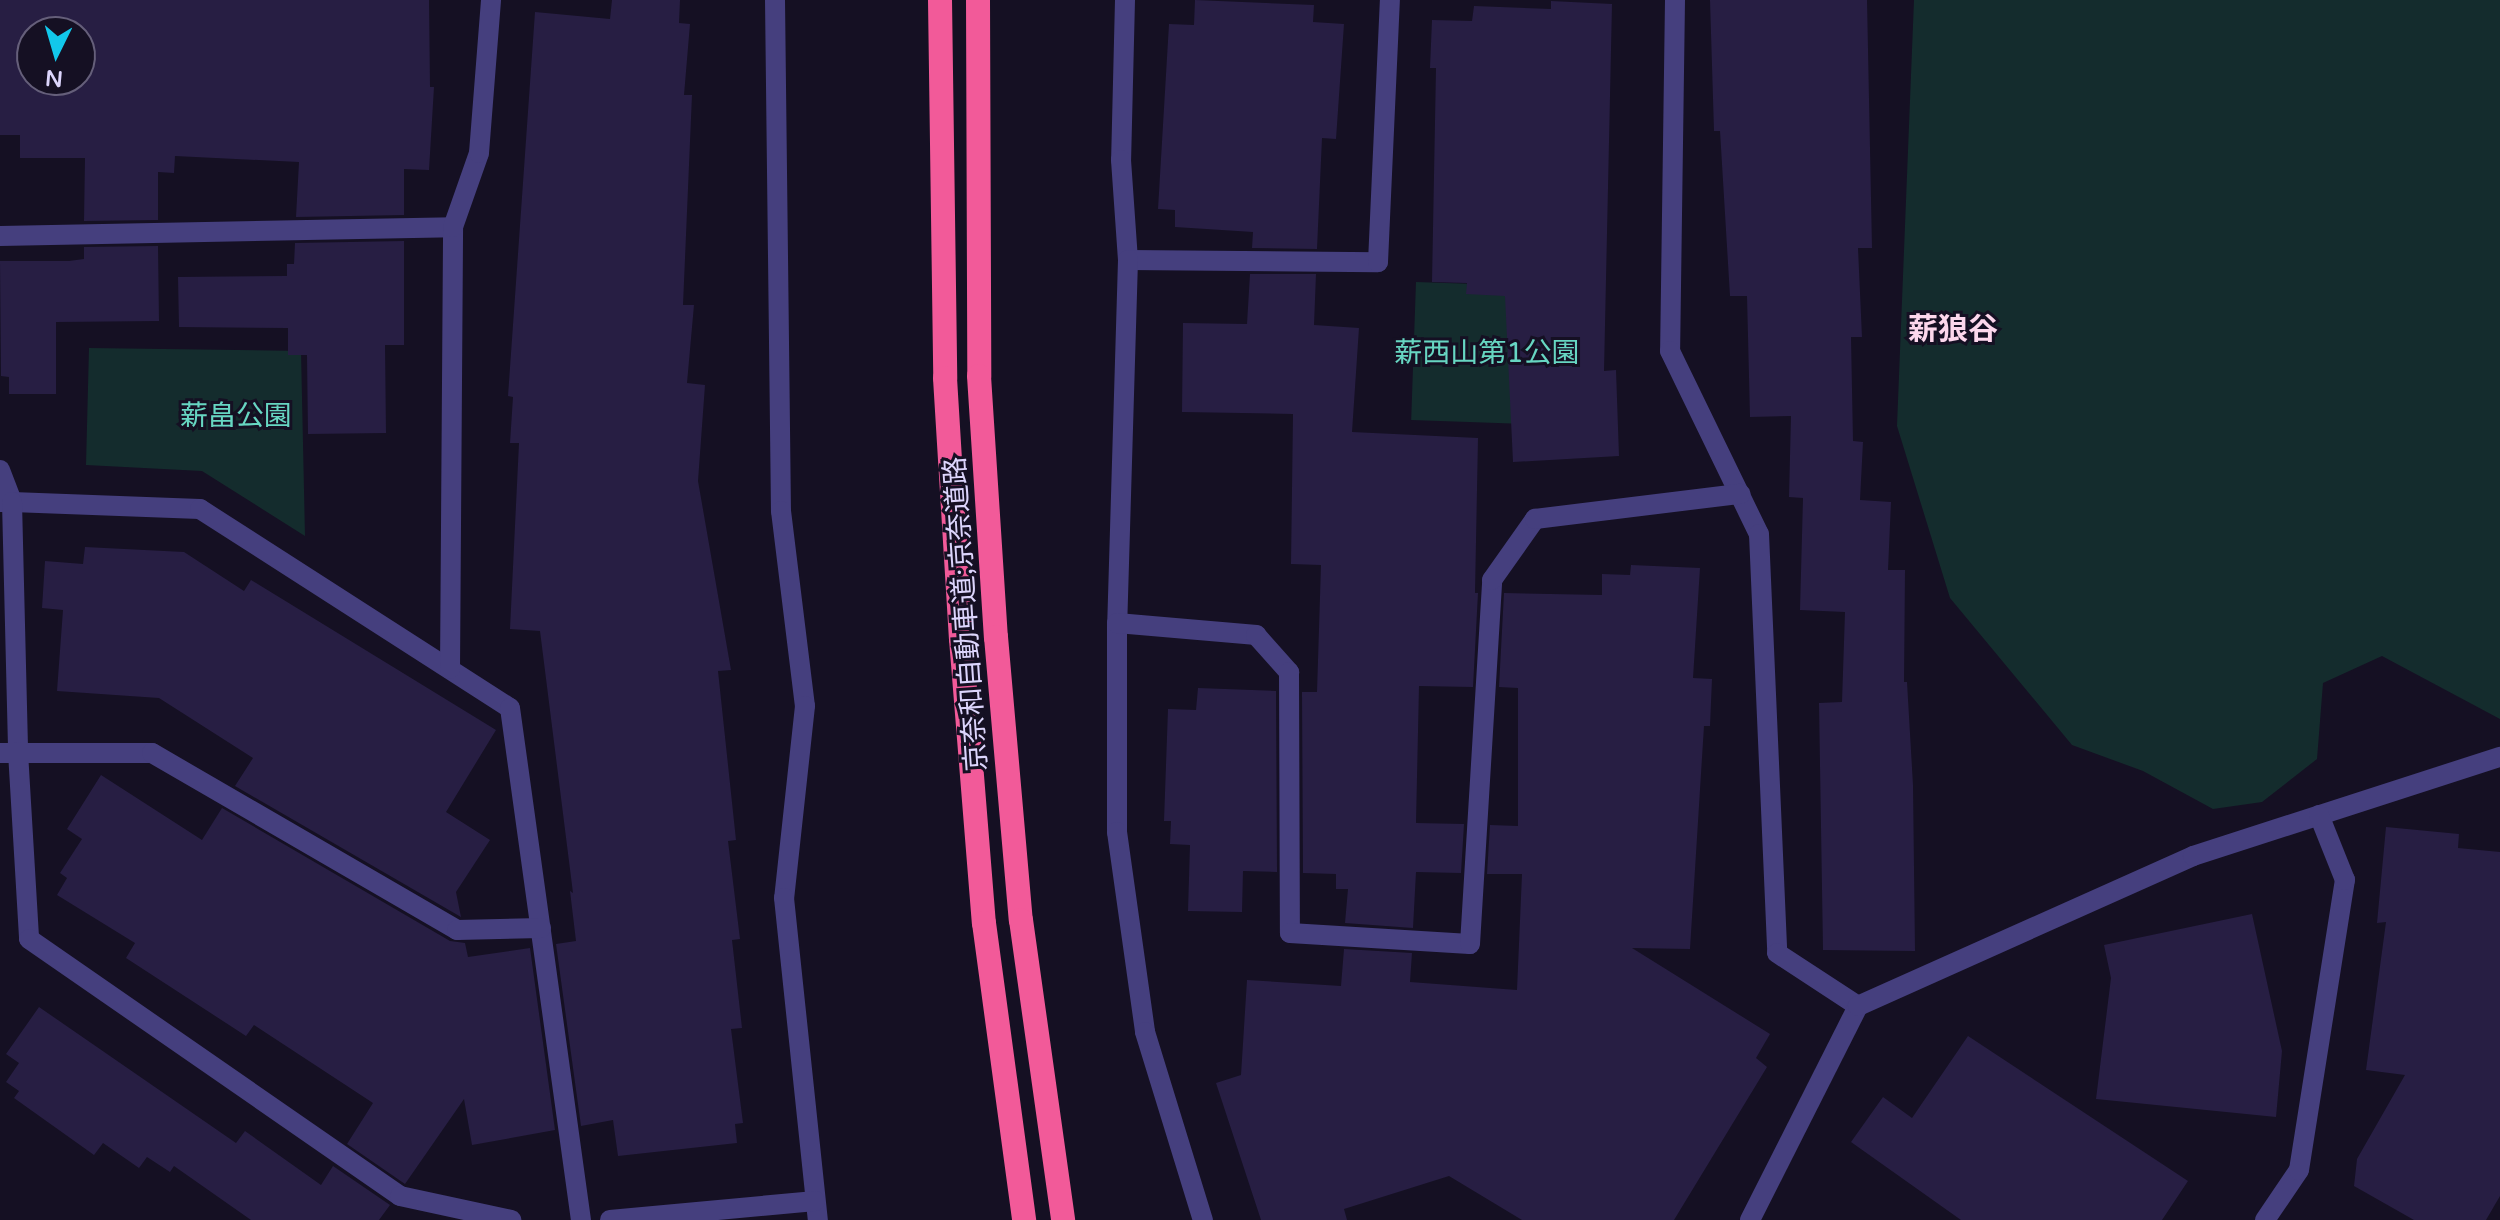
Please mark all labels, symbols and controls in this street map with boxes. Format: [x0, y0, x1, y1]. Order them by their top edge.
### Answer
north arrow [16, 16, 96, 96]
text: N [44, 64, 64, 92]
district label: 薪狼谷 [1908, 312, 1998, 348]
park label: 薪西山第1公園 [1394, 336, 1580, 370]
park label: 薪畠公園 [180, 399, 292, 433]
street label: 京奈和自動車道;京奈道路 [938, 456, 994, 772]

